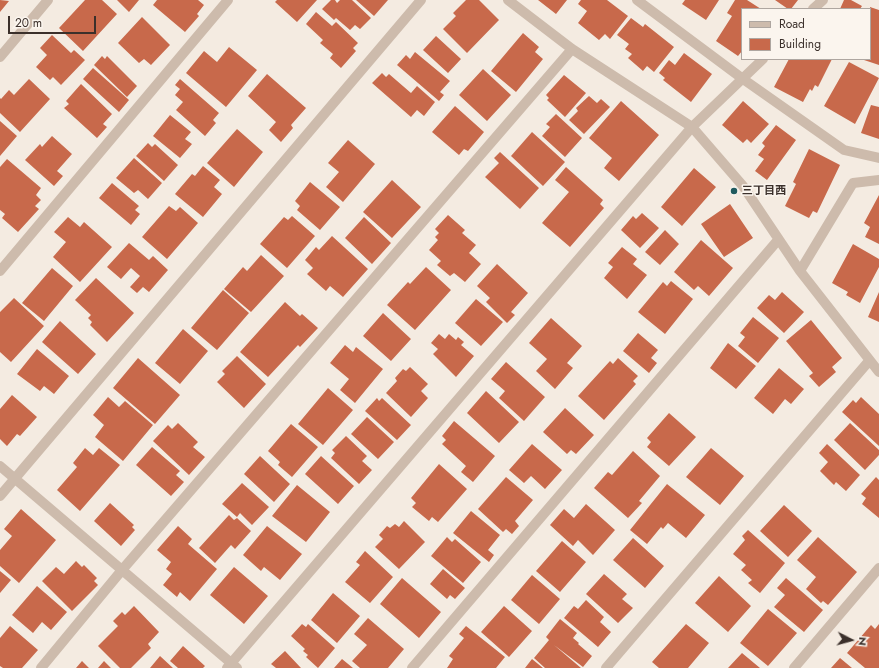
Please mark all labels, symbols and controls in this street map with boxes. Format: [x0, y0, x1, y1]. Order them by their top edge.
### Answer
scale bar [10, 8, 98, 34]
legend [741, 8, 871, 60]
text: 20 m [15, 14, 42, 32]
text: Road [779, 15, 805, 33]
text: Building [779, 35, 821, 53]
place label: 三丁目西 [742, 184, 786, 198]
marker: 三丁目西 [729, 186, 739, 196]
north arrow [831, 620, 871, 660]
text: N [855, 636, 871, 646]

